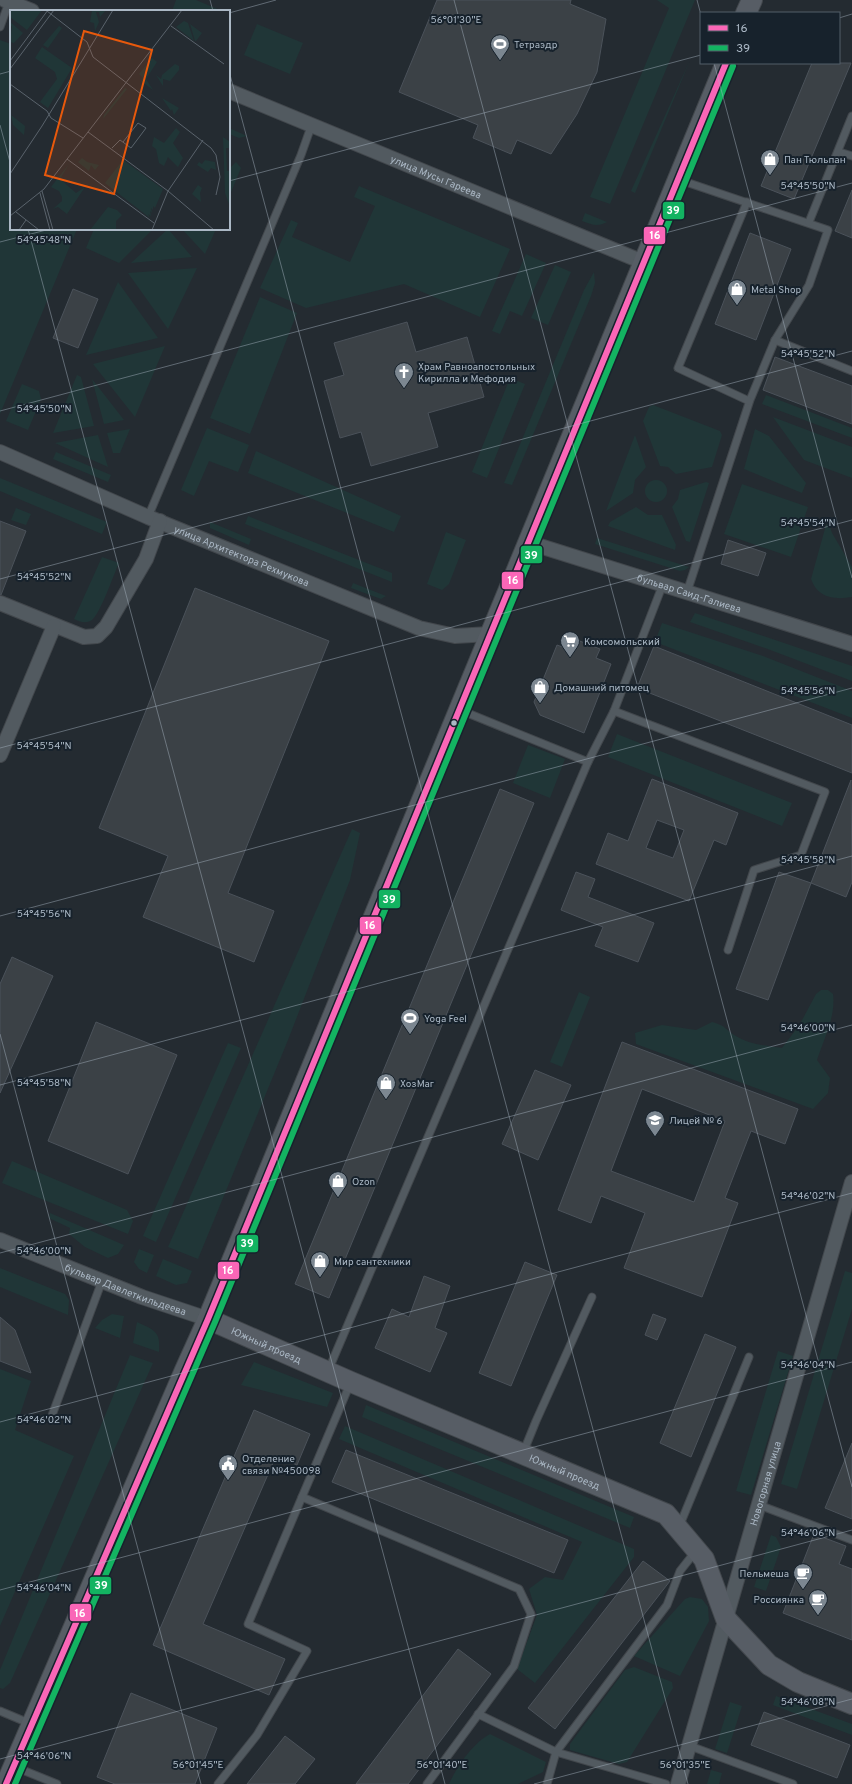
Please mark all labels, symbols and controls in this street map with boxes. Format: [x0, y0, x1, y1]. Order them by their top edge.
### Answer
inset map [10, 10, 230, 230]
legend [700, 12, 840, 64]
text: 56°01'30"E [431, 14, 481, 27]
text: 16 [736, 21, 748, 37]
sports icon: Тетраэдр [489, 33, 511, 61]
place label: Тетраэдр [514, 39, 558, 52]
text: 39 [736, 41, 750, 57]
shop icon: Пан Тюльпан [759, 148, 781, 176]
street label: улица Мусы Гареева [388, 153, 483, 203]
place label: Пан Тюльпан [784, 154, 846, 167]
text: 54°45'50"N [781, 180, 836, 193]
line badge: 39 [662, 201, 685, 220]
text: 39 [666, 204, 680, 218]
line badge: 16 [643, 226, 666, 245]
text: 16 [649, 229, 661, 243]
text: 54°45'48"N [17, 234, 71, 247]
shop icon: Metal Shop [726, 278, 748, 306]
place label: Metal Shop [751, 284, 802, 297]
text: 54°45'52"N [781, 348, 835, 361]
church icon: Храм Равноапостольных Кирилла и Мефодия [393, 361, 415, 389]
place label: Храм Равноапостольных Кирилла и Мефодия [418, 361, 535, 386]
text: 54°45'50"N [17, 403, 72, 416]
text: 54°45'54"N [780, 517, 836, 530]
street label: улица Архитектора Рехмукова [172, 523, 311, 590]
line badge: 39 [520, 545, 543, 564]
text: 39 [524, 549, 538, 563]
text: 54°45'52"N [17, 571, 71, 584]
line badge: 16 [501, 571, 524, 590]
street label: бульвар Саид-Галиева [635, 572, 742, 617]
text: 16 [507, 574, 519, 588]
supermarket icon: Комсомольский [559, 630, 581, 658]
place label: Комсомольский [584, 636, 660, 649]
shop icon: Домашний питомец [529, 676, 551, 704]
place label: Домашний питомец [554, 682, 649, 695]
text: 54°45'56"N [781, 685, 835, 698]
unlabelled marker [449, 718, 459, 728]
text: 54°45'54"N [16, 740, 72, 753]
text: 54°45'58"N [781, 854, 835, 867]
line badge: 39 [378, 889, 401, 909]
text: 39 [382, 893, 396, 907]
text: 54°45'56"N [17, 908, 71, 921]
line badge: 16 [359, 916, 382, 935]
text: 16 [364, 919, 376, 933]
sports icon: Yoga Feel [399, 1007, 421, 1035]
place label: Yoga Feel [424, 1013, 467, 1026]
text: 54°46'00"N [781, 1022, 835, 1035]
shop icon: ХозМаг [375, 1072, 397, 1100]
text: 54°45'58"N [17, 1077, 71, 1090]
place label: ХозМаг [400, 1078, 434, 1091]
school or university icon: Лицей № 6 [644, 1109, 666, 1137]
place label: Лицей № 6 [669, 1115, 723, 1128]
shop icon: Ozon [327, 1170, 349, 1198]
place label: Ozon [352, 1176, 375, 1189]
text: 54°46'02"N [781, 1190, 835, 1203]
line badge: 39 [236, 1234, 259, 1253]
text: 39 [240, 1237, 254, 1251]
text: 54°46'00"N [17, 1245, 71, 1258]
shop icon: Мир сантехники [309, 1250, 331, 1278]
place label: Мир сантехники [334, 1256, 411, 1269]
line badge: 16 [217, 1261, 240, 1280]
street label: бульвар Давлеткильдеева [63, 1262, 188, 1319]
text: 16 [222, 1264, 234, 1278]
street label: Южный проезд [229, 1325, 304, 1368]
text: 54°46'04"N [781, 1359, 835, 1372]
text: 54°46'02"N [17, 1414, 71, 1427]
street label: Новогорная улица [748, 1440, 785, 1528]
street label: Южный проезд [527, 1452, 602, 1494]
public building icon: Отделение связи №450098 [217, 1453, 239, 1481]
place label: Отделение связи №450098 [242, 1453, 321, 1478]
text: 54°46'06"N [781, 1527, 835, 1540]
cafe icon: Пельмеша [792, 1562, 814, 1590]
place label: Пельмеша [740, 1568, 789, 1581]
line badge: 39 [89, 1576, 112, 1595]
text: 39 [94, 1579, 108, 1593]
text: 54°46'04"N [17, 1582, 71, 1595]
cafe icon: Россиянка [807, 1588, 829, 1616]
place label: Россиянка [754, 1594, 804, 1607]
line badge: 16 [69, 1603, 92, 1622]
text: 16 [74, 1607, 86, 1621]
text: 54°46'08"N [781, 1696, 835, 1709]
text: 54°46'06"N [17, 1750, 71, 1763]
text: 56°01'45"E [172, 1759, 224, 1772]
text: 56°01'40"E [416, 1759, 468, 1772]
text: 56°01'35"E [660, 1759, 710, 1772]

